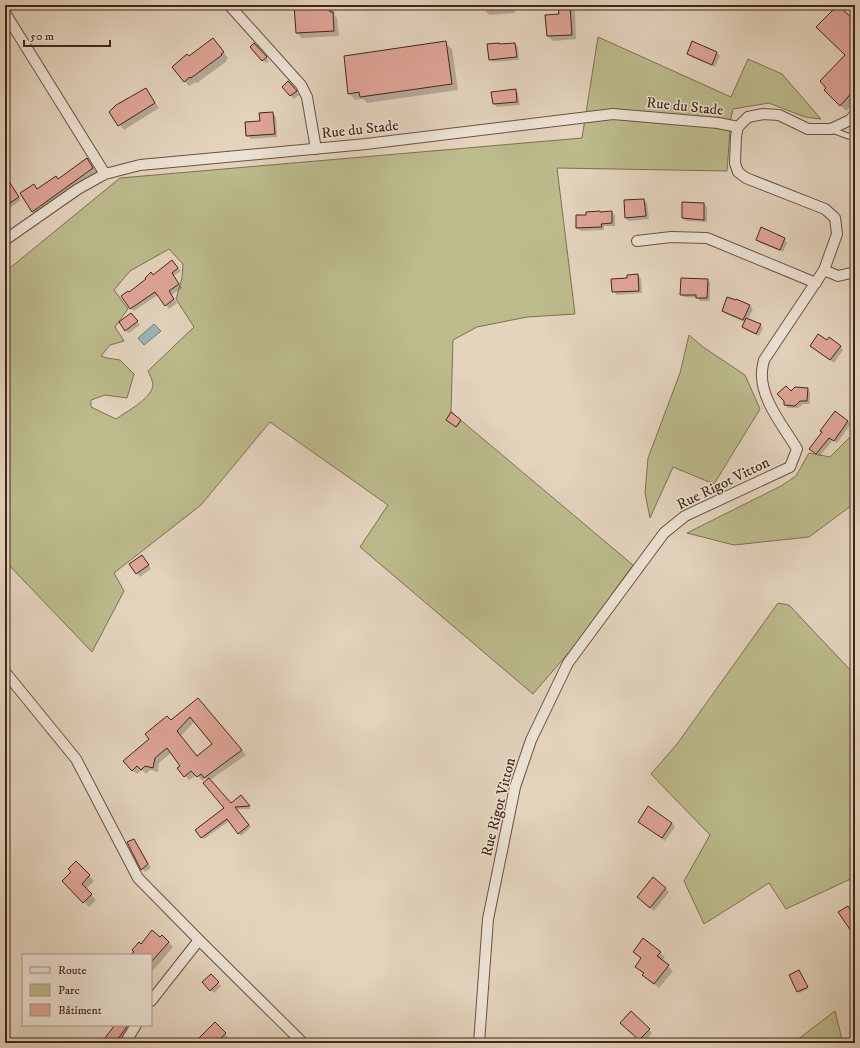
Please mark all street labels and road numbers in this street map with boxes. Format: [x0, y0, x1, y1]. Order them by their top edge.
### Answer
street label: Rue du Stade [645, 93, 724, 120]
street label: Rue du Stade [321, 116, 400, 143]
street label: Rue Rigot Vitton [674, 453, 773, 514]
street label: Rue Rigot Vitton [477, 756, 520, 858]

